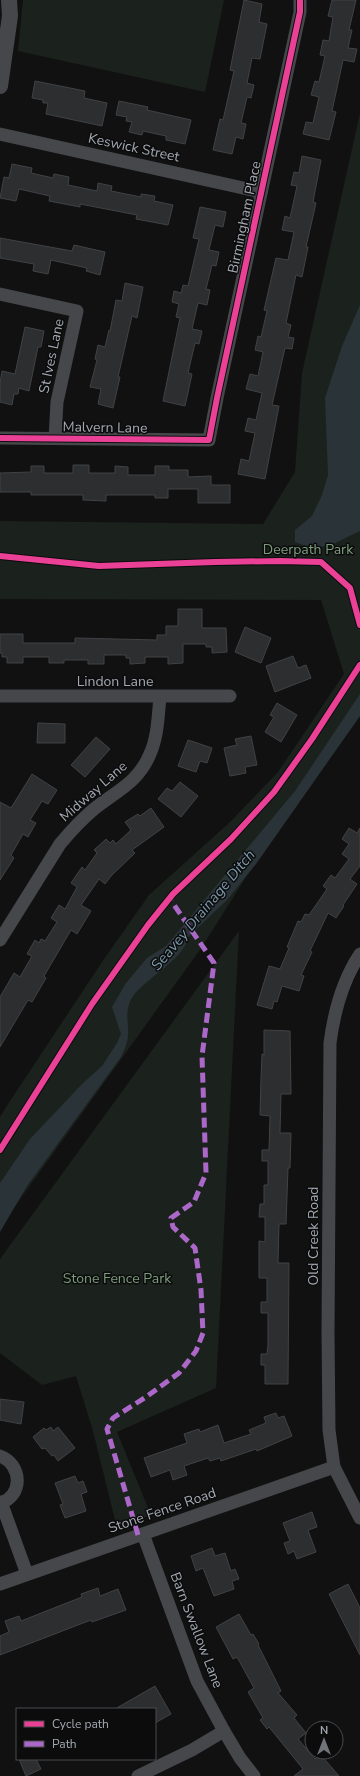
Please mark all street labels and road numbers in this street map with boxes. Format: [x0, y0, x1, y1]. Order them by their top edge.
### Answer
street label: Keswick Street [86, 129, 181, 166]
street label: Birmingham Place [223, 159, 266, 275]
street label: St Ives Lane [34, 317, 69, 395]
street label: Malvern Lane [62, 417, 148, 438]
street label: Lindon Lane [77, 672, 153, 691]
street label: Midway Lane [56, 757, 131, 826]
street label: Old Creek Road [304, 1187, 323, 1285]
street label: Stone Fence Road [106, 1483, 219, 1538]
street label: Barn Swallow Lane [166, 1569, 227, 1691]

